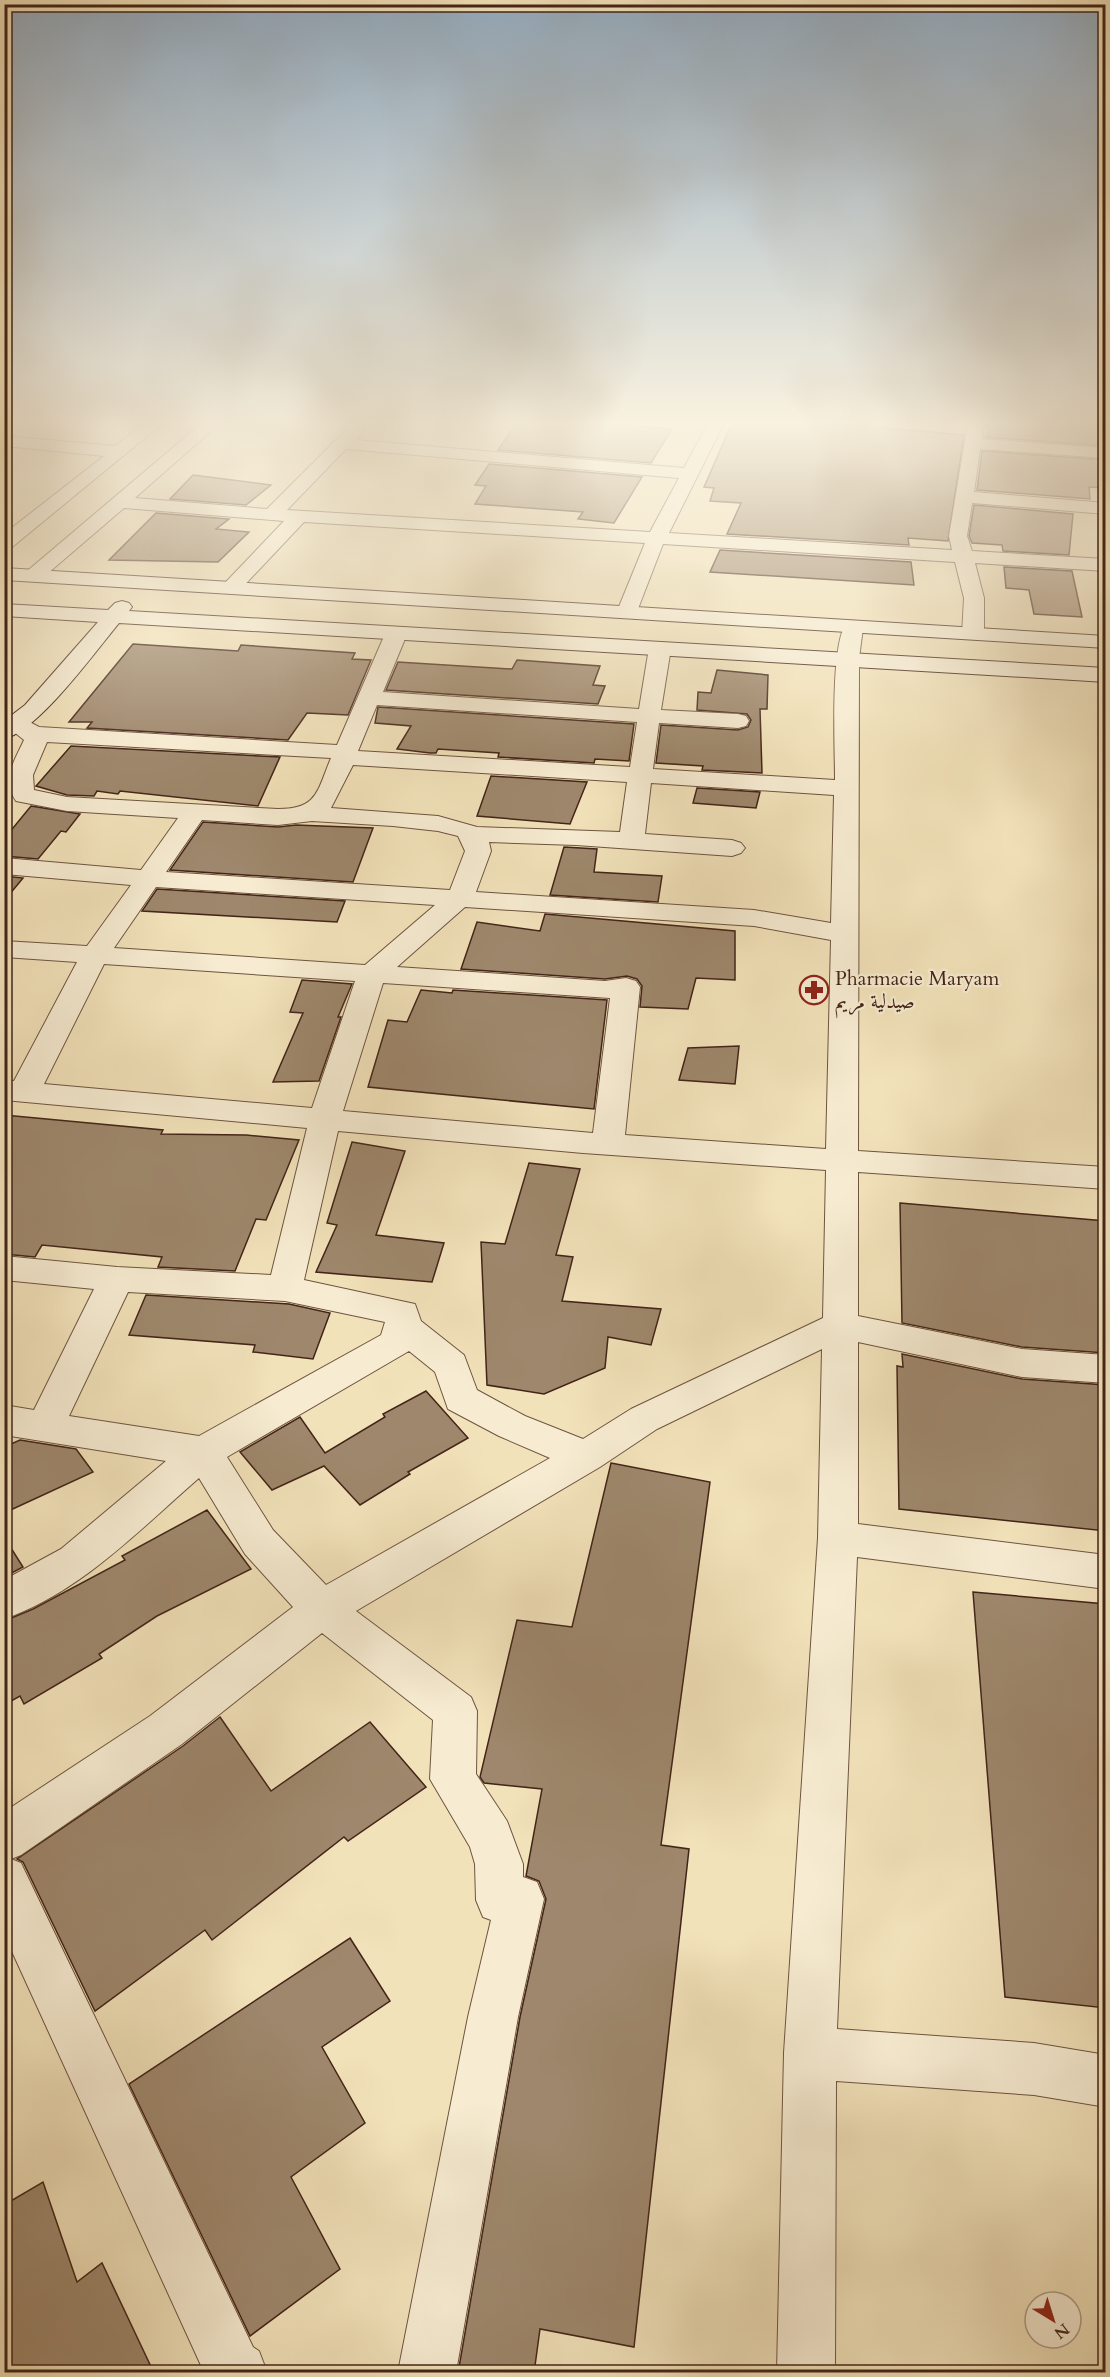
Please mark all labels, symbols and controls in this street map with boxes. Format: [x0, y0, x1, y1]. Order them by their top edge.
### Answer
place label: Pharmacie Maryam صيدلية مريم [835, 965, 999, 1019]
pharmacy icon: Pharmacie Maryam صيدلية مريم [798, 974, 830, 1006]
north arrow [1023, 2290, 1083, 2350]
text: N [1049, 2318, 1074, 2344]

